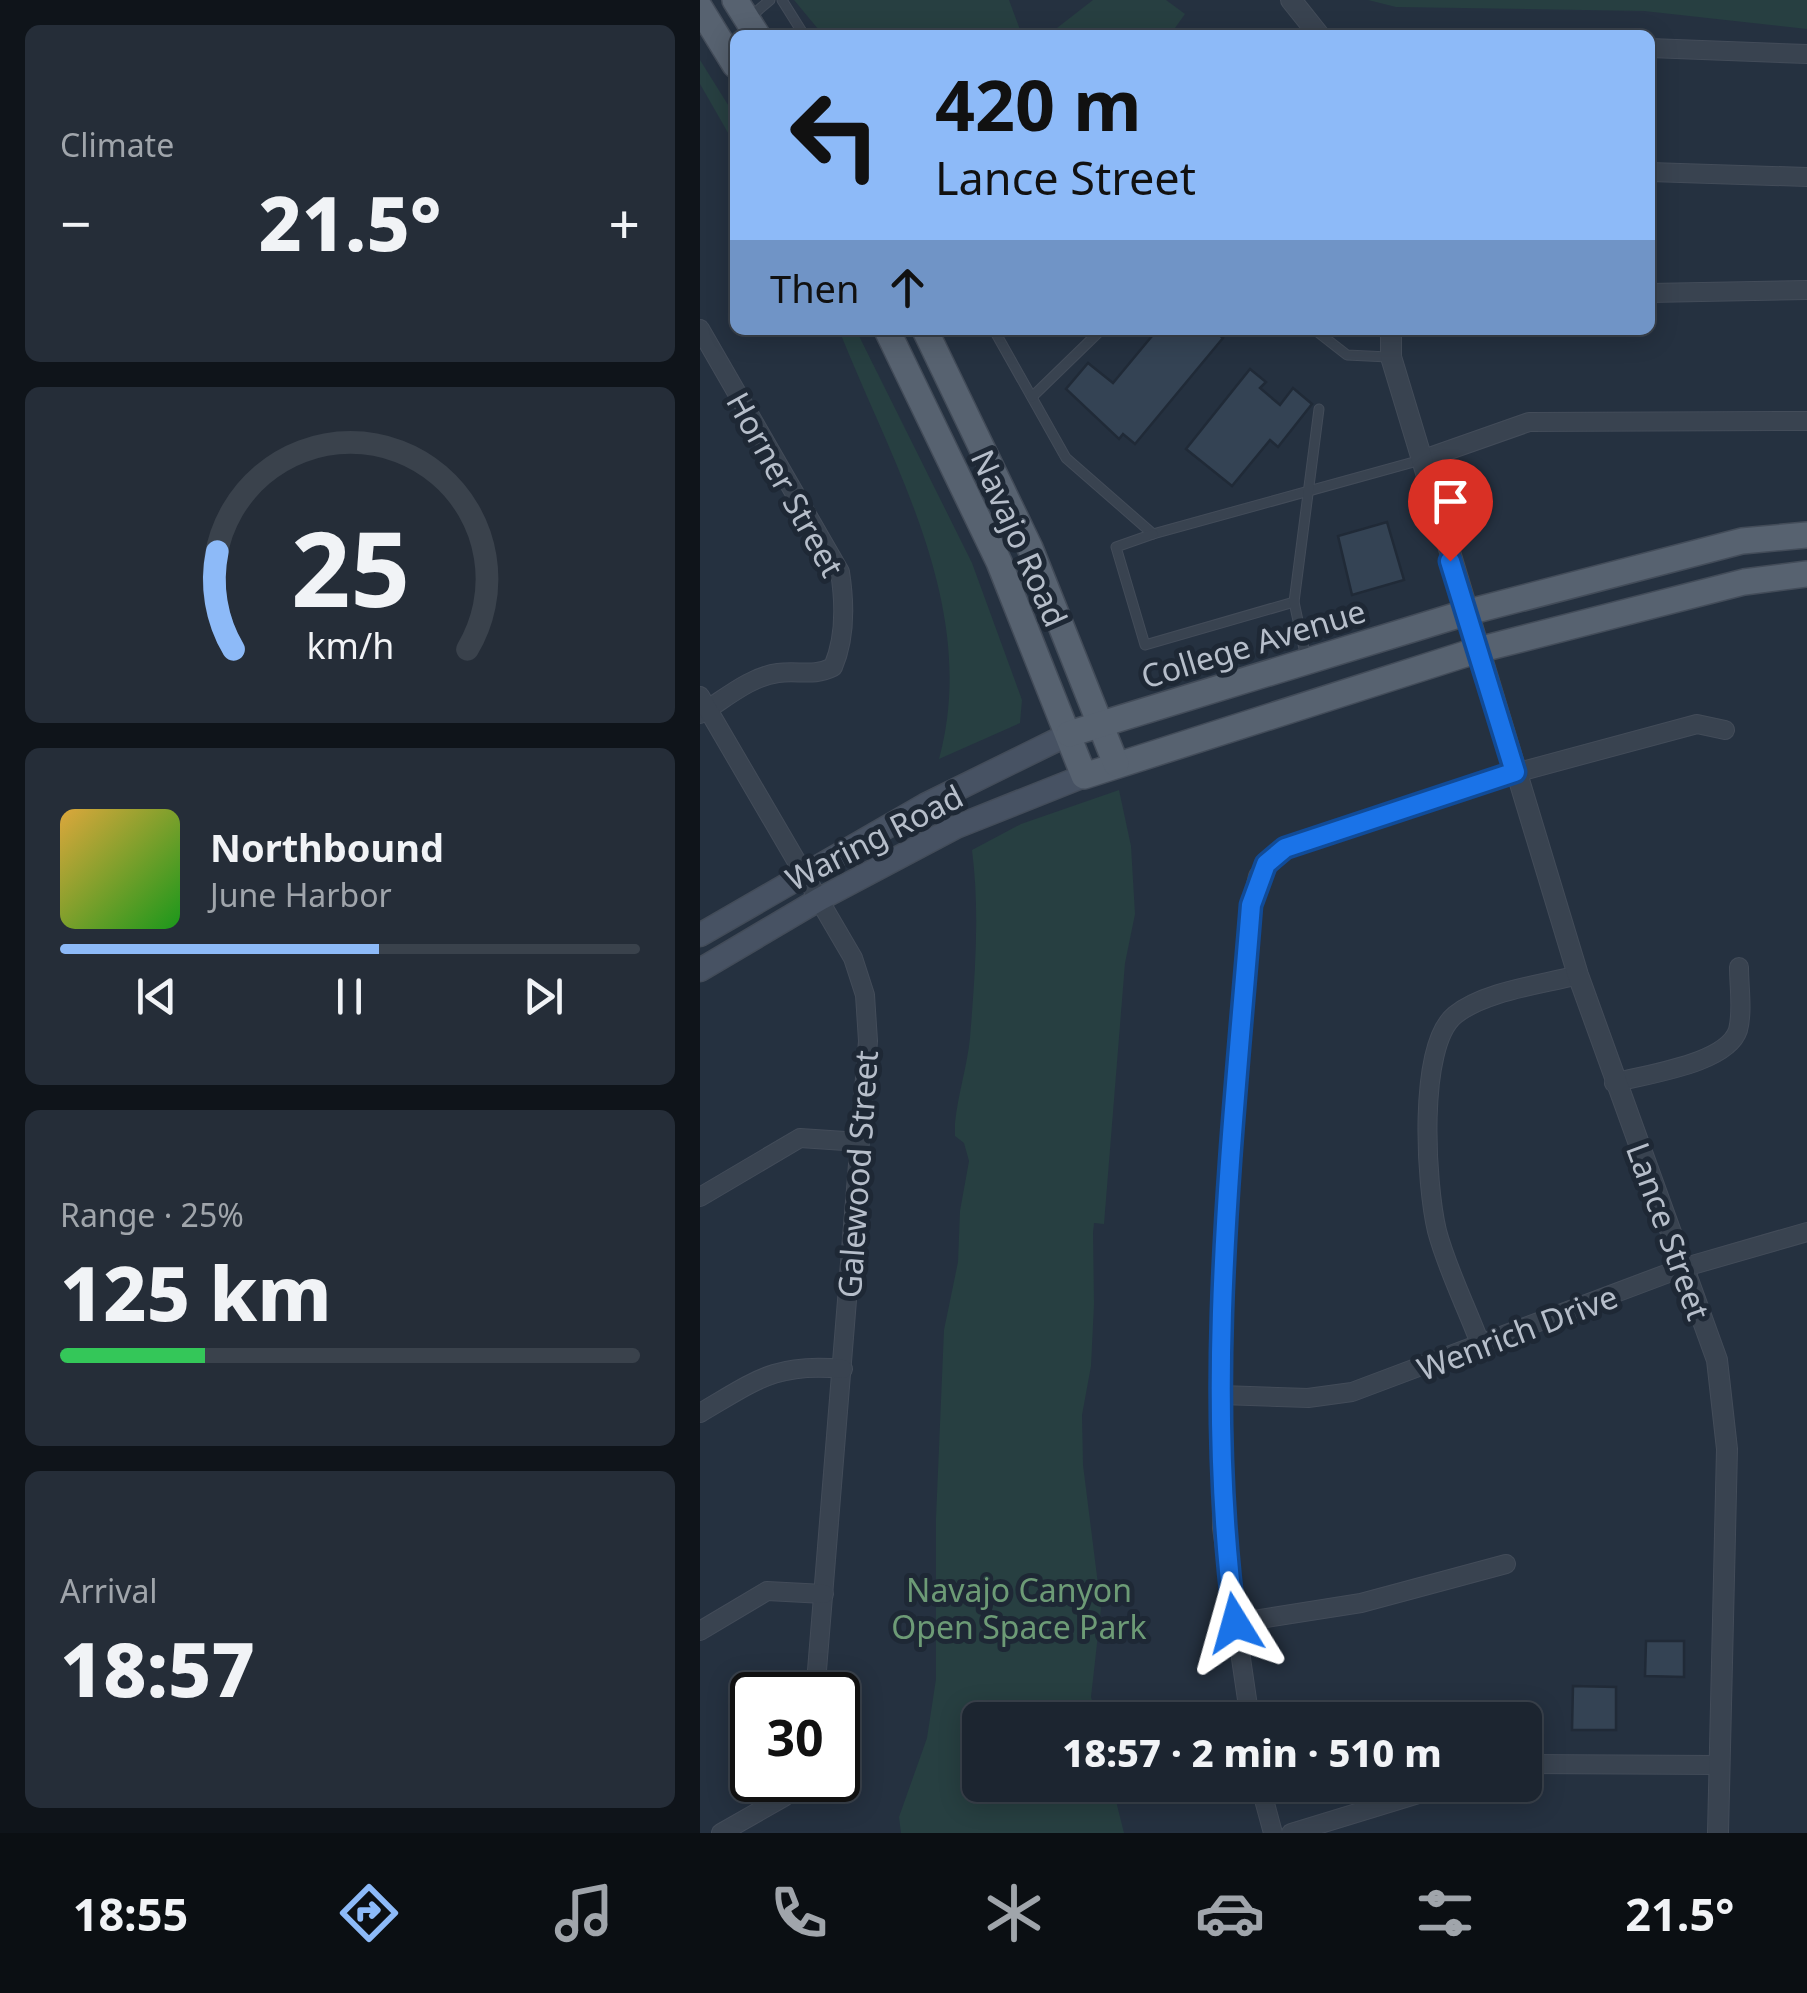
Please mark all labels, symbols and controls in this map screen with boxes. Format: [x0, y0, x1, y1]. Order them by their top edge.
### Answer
text: 420 m [935, 56, 1142, 152]
icon: left [770, 70, 900, 200]
text: Climate [60, 123, 174, 166]
text: Lance Street [935, 147, 1196, 208]
text: 21.5° [258, 171, 442, 273]
text: − [60, 185, 91, 260]
text: + [609, 185, 640, 260]
icon: ahead [880, 260, 935, 315]
text: Then [770, 262, 860, 314]
street label: Horner Street [718, 384, 854, 584]
street label: Navajo Road [962, 443, 1078, 633]
pin [1408, 459, 1493, 562]
icon: arrive [1423, 474, 1478, 529]
text: 25 [291, 496, 409, 637]
street label: College Avenue [1136, 588, 1370, 698]
text: km/h [306, 621, 394, 669]
street label: Waring Road [778, 774, 970, 900]
text: Northbound [210, 821, 444, 873]
text: June Harbor [210, 873, 392, 916]
icon: previous [129, 969, 184, 1024]
icon: pause [322, 969, 377, 1024]
icon: next [516, 969, 571, 1024]
street label: Galewood Street [827, 1049, 887, 1299]
street label: Lance Street [1617, 1136, 1721, 1326]
text: Range · 25% [60, 1193, 244, 1236]
text: 125 km [60, 1241, 331, 1343]
street label: Wenrich Drive [1411, 1274, 1623, 1390]
park label: Navajo Canyon Open Space Park [891, 1568, 1147, 1648]
text: Arrival [60, 1569, 158, 1612]
position arrow [1183, 1571, 1287, 1675]
text: 18:57 [60, 1617, 255, 1719]
speed limit sign: 30 [730, 1672, 860, 1802]
text: 18:57 · 2 min · 510 m [1062, 1726, 1442, 1778]
icon: directions [334, 1878, 404, 1948]
icon: music [549, 1878, 619, 1948]
icon: phone [764, 1878, 834, 1948]
icon: climate [979, 1878, 1049, 1948]
icon: car [1195, 1878, 1265, 1948]
icon: filters [1410, 1878, 1480, 1948]
text: 18:55 [73, 1883, 188, 1944]
text: 21.5° [1625, 1883, 1734, 1944]

